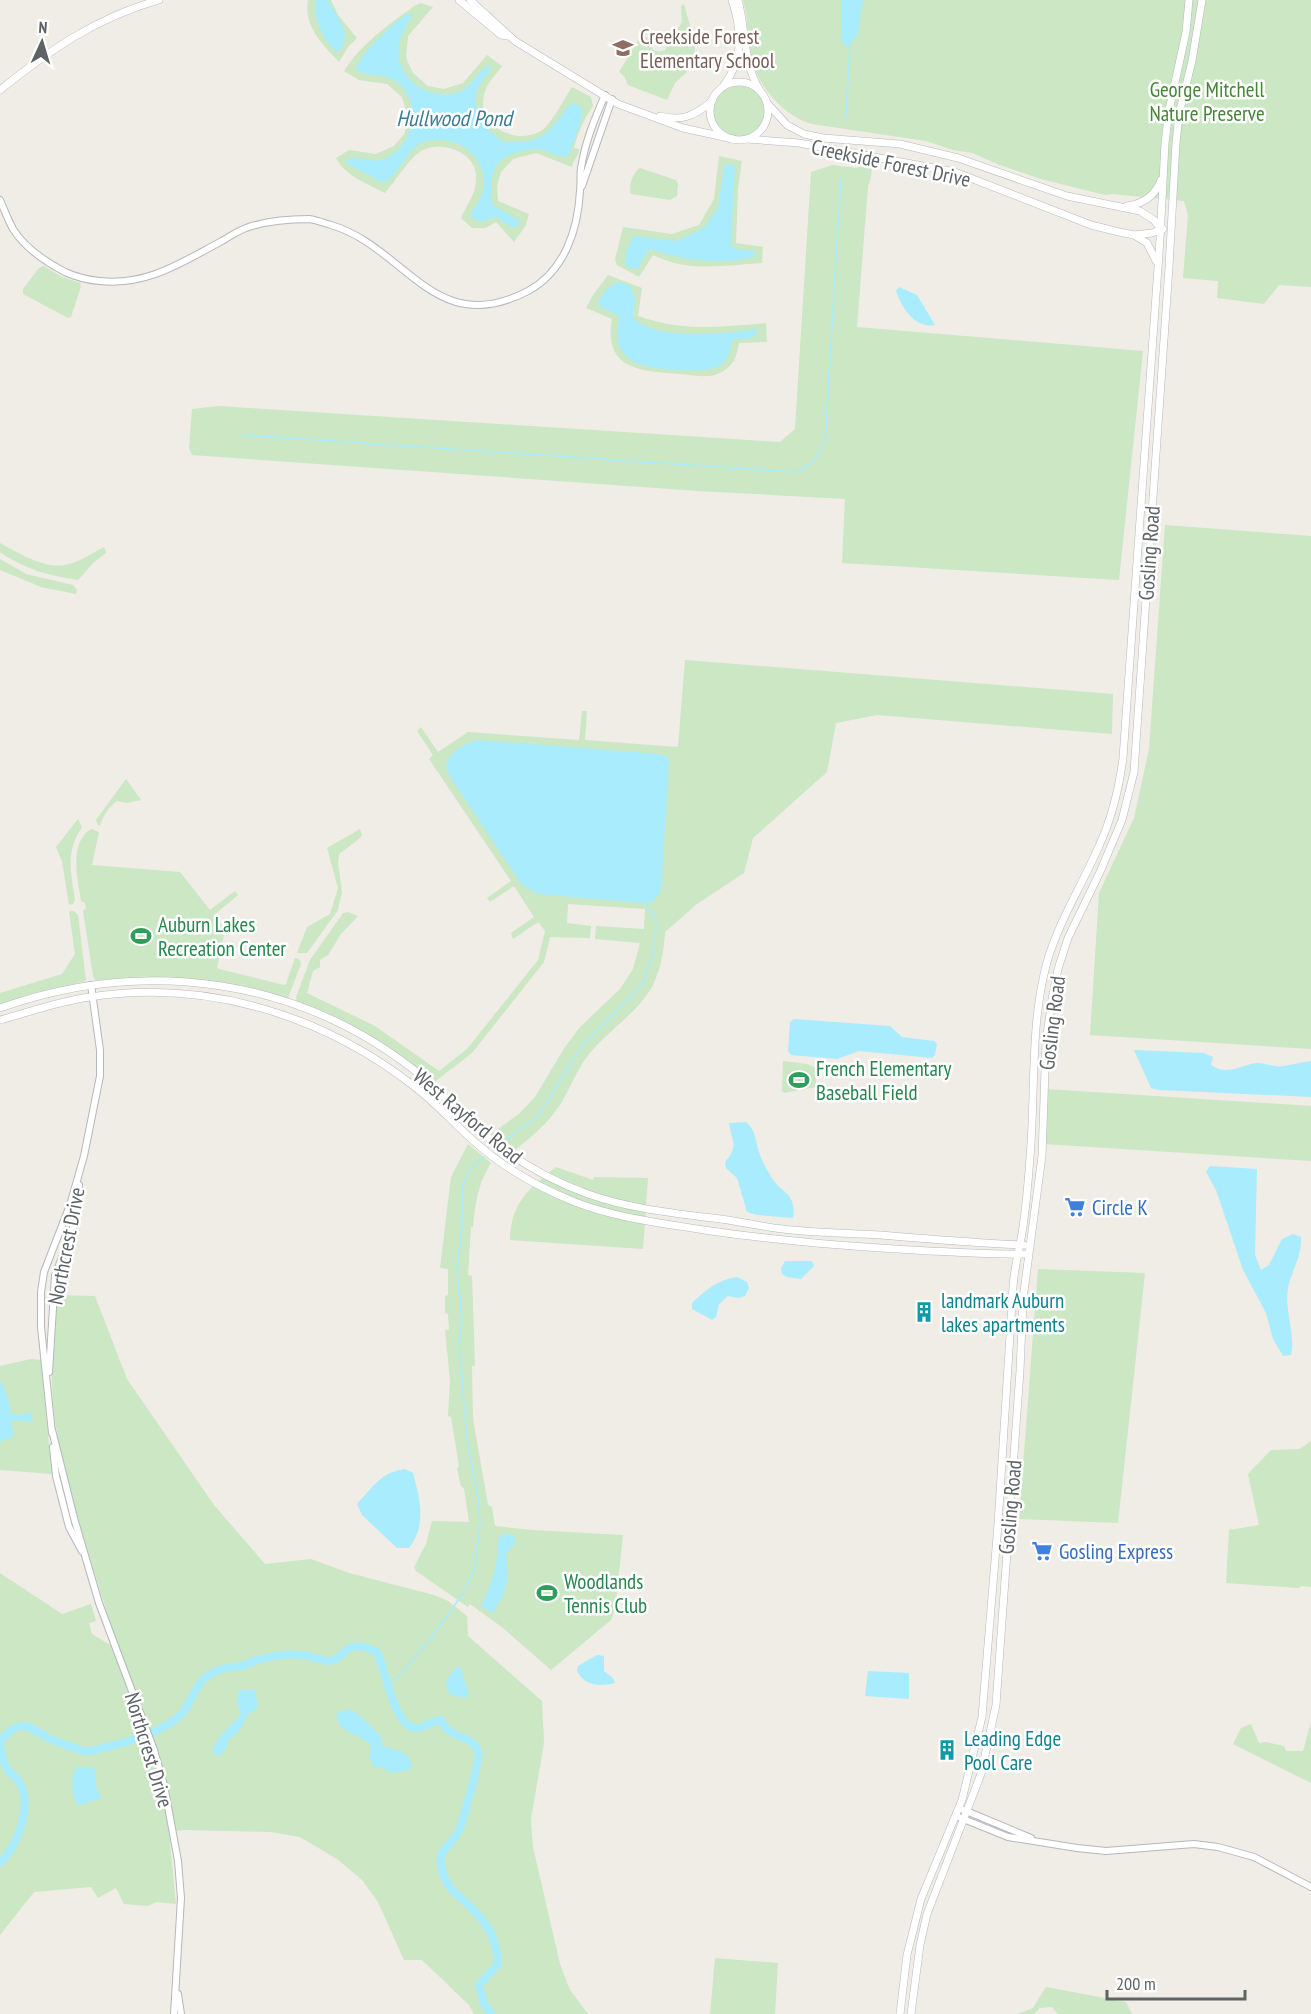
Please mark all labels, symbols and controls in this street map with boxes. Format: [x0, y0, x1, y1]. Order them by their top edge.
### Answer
north arrow [12, 12, 72, 72]
text: N [38, 17, 48, 37]
place label: Creekside Forest Elementary School [640, 23, 775, 74]
school or university icon: Creekside Forest Elementary School [611, 36, 635, 60]
park label: George Mitchell Nature Preserve [1149, 76, 1265, 127]
water label: Hullwood Pond [396, 104, 515, 132]
street label: Creekside Forest Drive [809, 133, 973, 193]
street label: Gosling Road [1132, 505, 1166, 601]
place label: Auburn Lakes Recreation Center [158, 911, 286, 962]
sports icon: Auburn Lakes Recreation Center [129, 924, 153, 948]
street label: Gosling Road [1033, 974, 1071, 1072]
place label: French Elementary Baseball Field [816, 1055, 952, 1106]
street label: West Rayford Road [408, 1062, 528, 1170]
sports icon: French Elementary Baseball Field [787, 1068, 811, 1092]
street label: Northcrest Drive [41, 1185, 91, 1307]
place label: Circle K [1092, 1194, 1148, 1221]
supermarket icon: Circle K [1063, 1195, 1087, 1219]
place label: landmark Auburn lakes apartments [941, 1287, 1065, 1338]
building icon: landmark Auburn lakes apartments [912, 1300, 936, 1324]
street label: Gosling Road [992, 1459, 1028, 1555]
place label: Gosling Express [1059, 1538, 1173, 1565]
supermarket icon: Gosling Express [1030, 1539, 1054, 1563]
place label: Woodlands Tennis Club [564, 1568, 647, 1619]
sports icon: Woodlands Tennis Club [535, 1581, 559, 1605]
street label: Northcrest Drive [119, 1689, 179, 1811]
place label: Leading Edge Pool Care [964, 1725, 1061, 1776]
building icon: Leading Edge Pool Care [935, 1738, 959, 1762]
scale bar [1107, 1963, 1245, 2001]
text: 200 m [1116, 1972, 1156, 1995]

